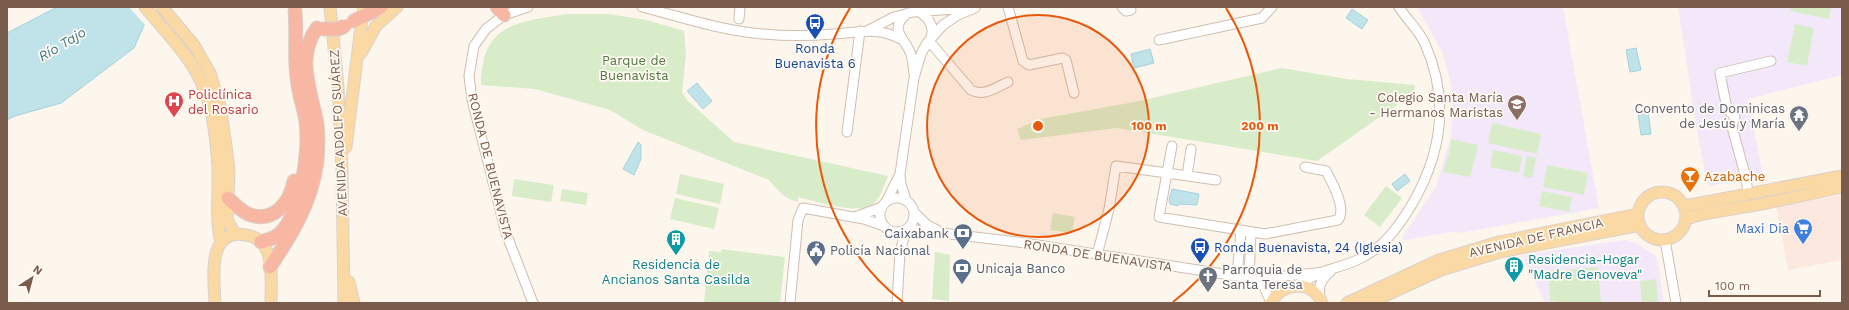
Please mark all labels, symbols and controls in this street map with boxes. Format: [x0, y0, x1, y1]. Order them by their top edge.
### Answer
bus stop icon: Ronda Buenavista 6 [804, 12, 826, 40]
water label: Río Tajo [35, 24, 89, 64]
place label: Ronda Buenavista 6 [774, 41, 856, 71]
street label: AVENIDA ADOLFO SUÁREZ [326, 49, 350, 217]
park label: Parque de Buenavista [599, 53, 669, 83]
place label: Policlínica del Rosario [188, 87, 259, 117]
hospital icon: Policlínica del Rosario [163, 90, 185, 118]
place label: Colegio Santa María - Hermanos Maristas [1369, 90, 1504, 120]
street label: RONDA DE BUENAVISTA [465, 91, 516, 241]
school or university icon: Colegio Santa María - Hermanos Maristas [1506, 93, 1528, 121]
place label: Convento de Dominicas de Jesús y María [1634, 101, 1786, 131]
temple icon: Convento de Dominicas de Jesús y María [1788, 104, 1810, 132]
centre of rings [1031, 119, 1045, 133]
text: 100 m [1131, 119, 1167, 133]
text: 200 m [1241, 119, 1279, 133]
bar icon: Azabache [1679, 165, 1701, 193]
place label: Azabache [1704, 169, 1765, 184]
street label: AVENIDA DE FRANCIA [1467, 215, 1605, 260]
supermarket icon: Maxi Dia [1792, 217, 1814, 245]
place label: Maxi Dia [1736, 221, 1790, 236]
bank icon: Caixabank [952, 222, 974, 250]
place label: Caixabank [884, 226, 950, 241]
building icon: Residencia de Ancianos Santa Casilda [665, 228, 687, 256]
street label: RONDA DE BUENAVISTA [1023, 236, 1174, 275]
bus stop icon: Ronda Buenavista, 24 (Iglesia) [1189, 236, 1211, 264]
public building icon: Policía Nacional [805, 239, 827, 267]
place label: Ronda Buenavista, 24 (Iglesia) [1214, 240, 1403, 255]
place label: Policía Nacional [830, 243, 930, 258]
place label: Residencia-Hogar "Madre Genoveva" [1528, 252, 1642, 282]
building icon: Residencia-Hogar "Madre Genoveva" [1503, 255, 1525, 283]
place label: Residencia de Ancianos Santa Casilda [602, 257, 751, 287]
bank icon: Unicaja Banco [951, 257, 973, 285]
north arrow [12, 258, 52, 298]
place label: Unicaja Banco [976, 261, 1065, 276]
place label: Parroquia de Santa Teresa [1222, 262, 1303, 292]
text: N [30, 263, 45, 278]
church icon: Parroquia de Santa Teresa [1197, 265, 1219, 293]
scale bar [1709, 272, 1820, 298]
text: 100 m [1715, 279, 1750, 293]

